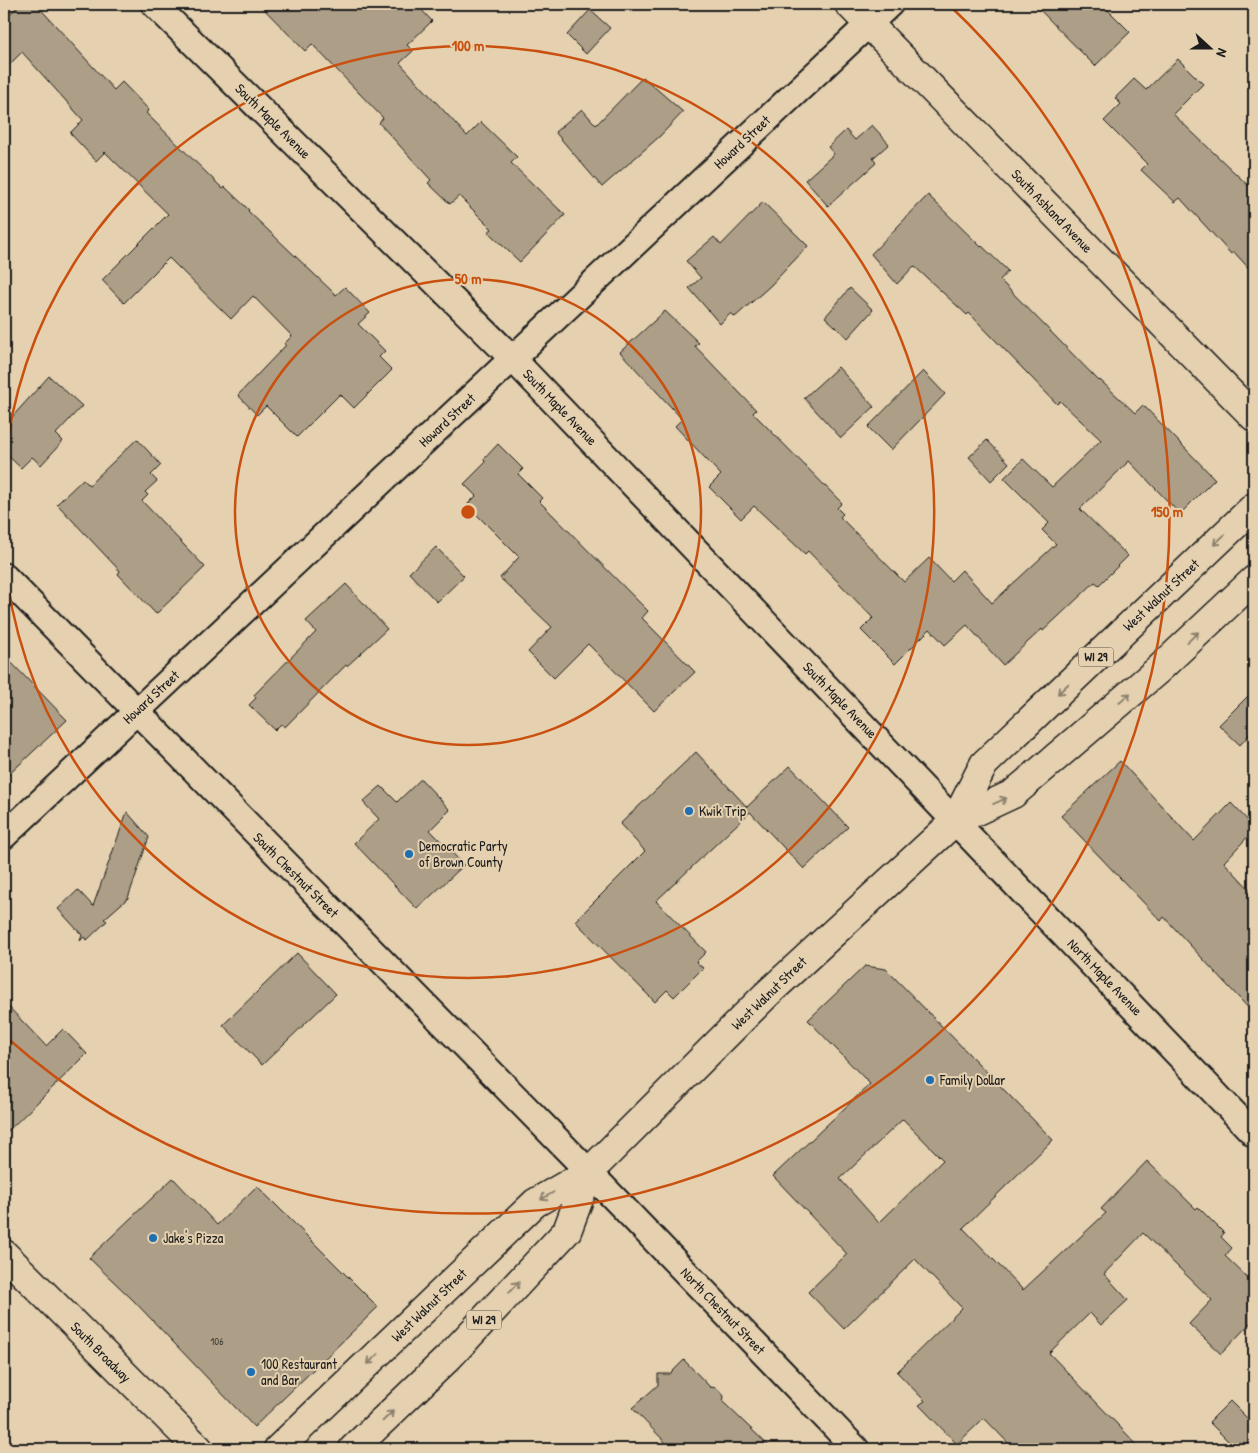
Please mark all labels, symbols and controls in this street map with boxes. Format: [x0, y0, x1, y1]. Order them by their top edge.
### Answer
north arrow [1186, 22, 1236, 72]
text: 100 m [452, 35, 484, 56]
text: N [1212, 46, 1233, 60]
street label: South Maple Avenue [231, 79, 316, 164]
street label: Howard Street [709, 110, 774, 173]
street label: South Ashland Avenue [1008, 165, 1097, 257]
text: 50 m [455, 268, 481, 289]
street label: South Maple Avenue [518, 364, 602, 450]
street label: Howard Street [414, 388, 479, 451]
text: 150 m [1151, 501, 1183, 522]
centre of rings [459, 503, 477, 521]
one-way arrow [1212, 534, 1225, 546]
street label: West Walnut Street [1118, 554, 1203, 635]
one-way arrow [1187, 631, 1200, 643]
road number: WI 29 [1078, 648, 1114, 666]
street label: South Maple Avenue [798, 657, 882, 743]
street label: Howard Street [118, 665, 183, 728]
one-way arrow [1057, 682, 1069, 695]
one-way arrow [1119, 692, 1132, 704]
one-way arrow [992, 795, 1007, 805]
place label: Kwik Trip [699, 801, 746, 821]
marker: Kwik Trip [683, 805, 695, 817]
street label: South Chestnut Street [250, 828, 343, 922]
place label: Democratic Party of Brown County [419, 836, 508, 872]
marker: Democratic Party of Brown County [403, 848, 415, 860]
street label: North Maple Avenue [1063, 934, 1147, 1020]
street label: West Walnut Street [727, 952, 811, 1034]
place label: Family Dollar [939, 1070, 1006, 1090]
marker: Family Dollar [924, 1074, 936, 1086]
one-way arrow [540, 1192, 554, 1202]
place label: Jake's Pizza [163, 1228, 224, 1247]
marker: Jake's Pizza [147, 1232, 159, 1244]
street label: North Chestnut Street [677, 1263, 770, 1358]
street label: West Walnut Street [387, 1264, 471, 1346]
one-way arrow [508, 1281, 520, 1294]
road number: WI 29 [466, 1310, 502, 1330]
street label: South Broadway [66, 1317, 136, 1387]
house number: 106 [210, 1334, 224, 1348]
one-way arrow [366, 1353, 379, 1365]
place label: 100 Restaurant and Bar [261, 1354, 337, 1389]
marker: 100 Restaurant and Bar [245, 1366, 257, 1378]
one-way arrow [381, 1410, 394, 1422]

